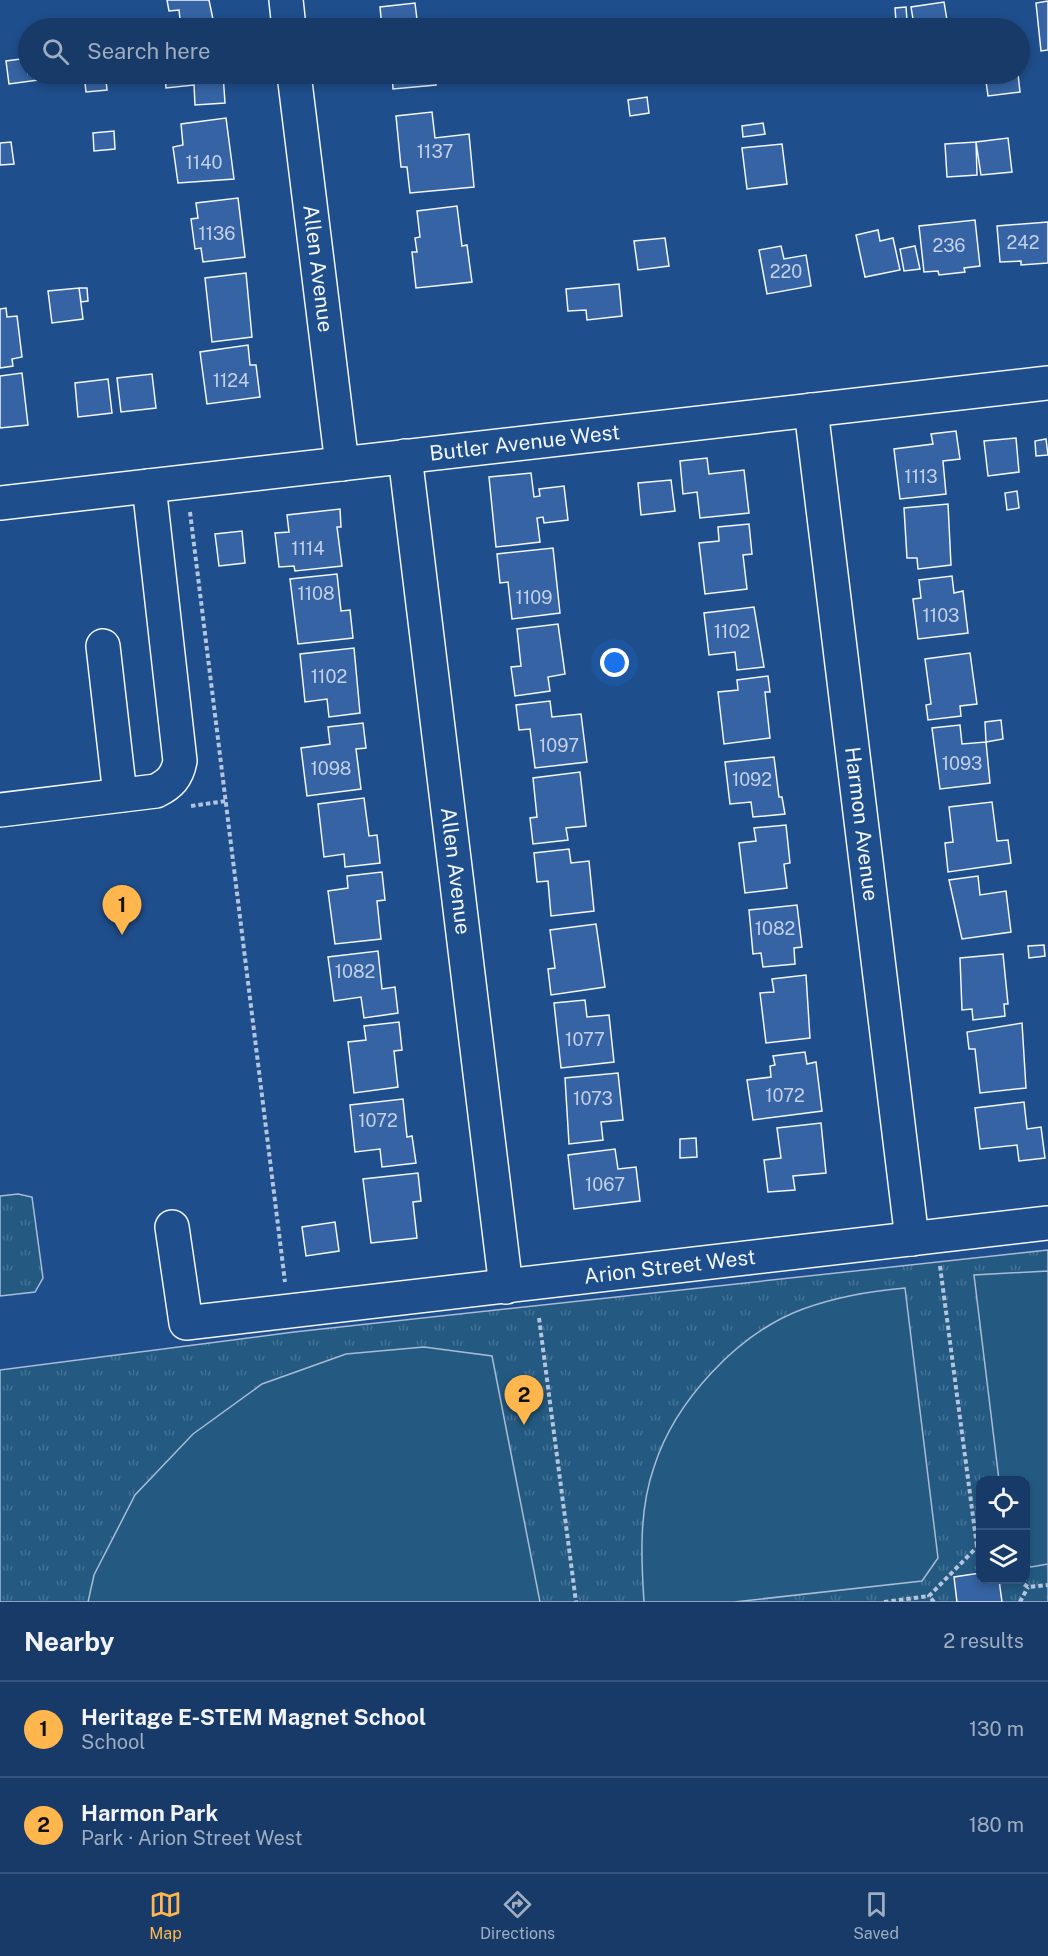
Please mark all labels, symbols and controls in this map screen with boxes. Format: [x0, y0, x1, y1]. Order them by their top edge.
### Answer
search box [18, 18, 1030, 84]
icon: search [39, 35, 72, 68]
text: Search here [87, 38, 211, 64]
house number: 1137 [417, 141, 453, 162]
house number: 1140 [186, 152, 222, 173]
street label: Allen Avenue [298, 203, 339, 334]
house number: 1136 [198, 223, 236, 244]
house number: 242 [1007, 232, 1039, 253]
house number: 236 [932, 235, 966, 256]
house number: 220 [770, 261, 802, 282]
house number: 1124 [213, 370, 249, 391]
street label: Butler Avenue West [428, 419, 621, 466]
house number: 1113 [904, 466, 938, 487]
house number: 1114 [291, 538, 325, 559]
house number: 1108 [297, 583, 335, 604]
house number: 1109 [516, 587, 552, 608]
house number: 1103 [923, 605, 959, 626]
house number: 1102 [714, 621, 750, 642]
your location [600, 648, 629, 677]
house number: 1102 [311, 666, 347, 687]
house number: 1097 [539, 735, 579, 756]
street label: Harmon Avenue [840, 745, 884, 903]
house number: 1093 [942, 753, 982, 774]
house number: 1098 [310, 758, 352, 779]
house number: 1092 [732, 769, 772, 790]
street label: Allen Avenue [436, 806, 476, 936]
pin: 1 [102, 886, 142, 935]
house number: 1082 [755, 918, 795, 939]
house number: 1082 [335, 961, 375, 982]
house number: 1077 [565, 1029, 605, 1050]
house number: 1072 [765, 1085, 805, 1106]
house number: 1073 [573, 1088, 613, 1109]
house number: 1072 [358, 1110, 398, 1131]
house number: 1067 [585, 1174, 625, 1195]
street label: Arion Street West [582, 1244, 757, 1289]
pin: 2 [504, 1376, 544, 1425]
map controls [976, 1476, 1030, 1584]
button: locate [976, 1476, 1030, 1530]
button: layers [976, 1530, 1030, 1584]
text: Nearby [24, 1626, 114, 1657]
text: 2 results [943, 1629, 1024, 1653]
text: Heritage E-STEM Magnet School [81, 1704, 426, 1730]
text: 1 [39, 1717, 48, 1741]
text: 130 m [969, 1717, 1024, 1741]
text: School [81, 1730, 145, 1754]
text: Harmon Park [81, 1800, 218, 1826]
text: 2 [37, 1813, 50, 1837]
text: 180 m [969, 1813, 1024, 1837]
text: Park · Arion Street West [81, 1826, 302, 1850]
tab: Map [149, 1888, 182, 1943]
tab: Directions [480, 1888, 555, 1943]
tab: Saved [853, 1888, 899, 1943]

